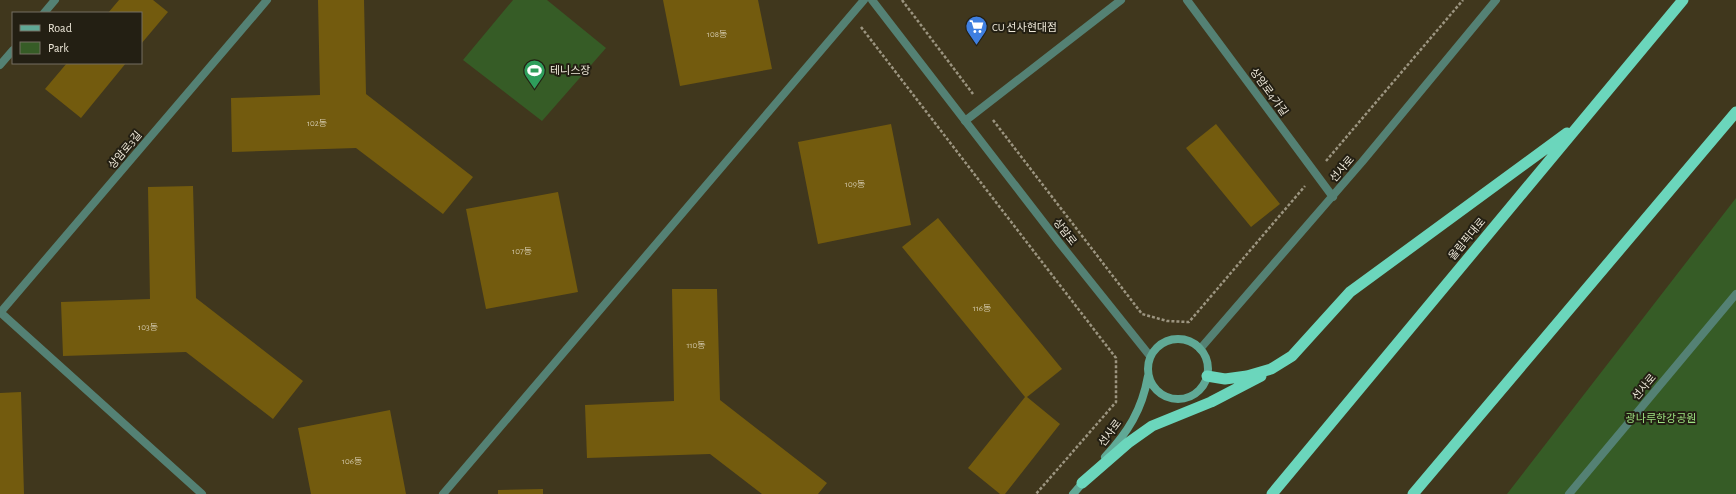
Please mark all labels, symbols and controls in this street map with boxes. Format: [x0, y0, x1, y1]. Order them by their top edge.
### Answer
legend [12, 12, 142, 64]
supermarket icon: CU 선사현대점 [963, 14, 989, 47]
place label: CU 선사현대점 [992, 21, 1057, 33]
text: Road [48, 22, 72, 34]
house number: 108동 [707, 30, 727, 39]
text: Park [48, 42, 69, 54]
sports icon: 테니스장 [522, 57, 548, 90]
place label: 테니스장 [550, 65, 590, 76]
street label: 상암로4가길 [1248, 66, 1290, 118]
house number: 102동 [307, 119, 327, 128]
street label: 상암로3길 [106, 129, 144, 171]
street label: 선사로 [1328, 154, 1356, 184]
house number: 109동 [845, 180, 865, 189]
street label: 올림픽대로 [1447, 216, 1487, 262]
street label: 상암로 [1051, 217, 1079, 247]
house number: 107동 [512, 247, 532, 256]
house number: 116동 [973, 304, 991, 313]
house number: 103동 [138, 323, 158, 332]
house number: 110동 [686, 341, 706, 350]
street label: 선사로 [1630, 372, 1658, 402]
park label: 광나루한강공원 [1626, 413, 1696, 424]
street label: 선사로 [1096, 418, 1124, 448]
house number: 106동 [342, 457, 362, 466]

